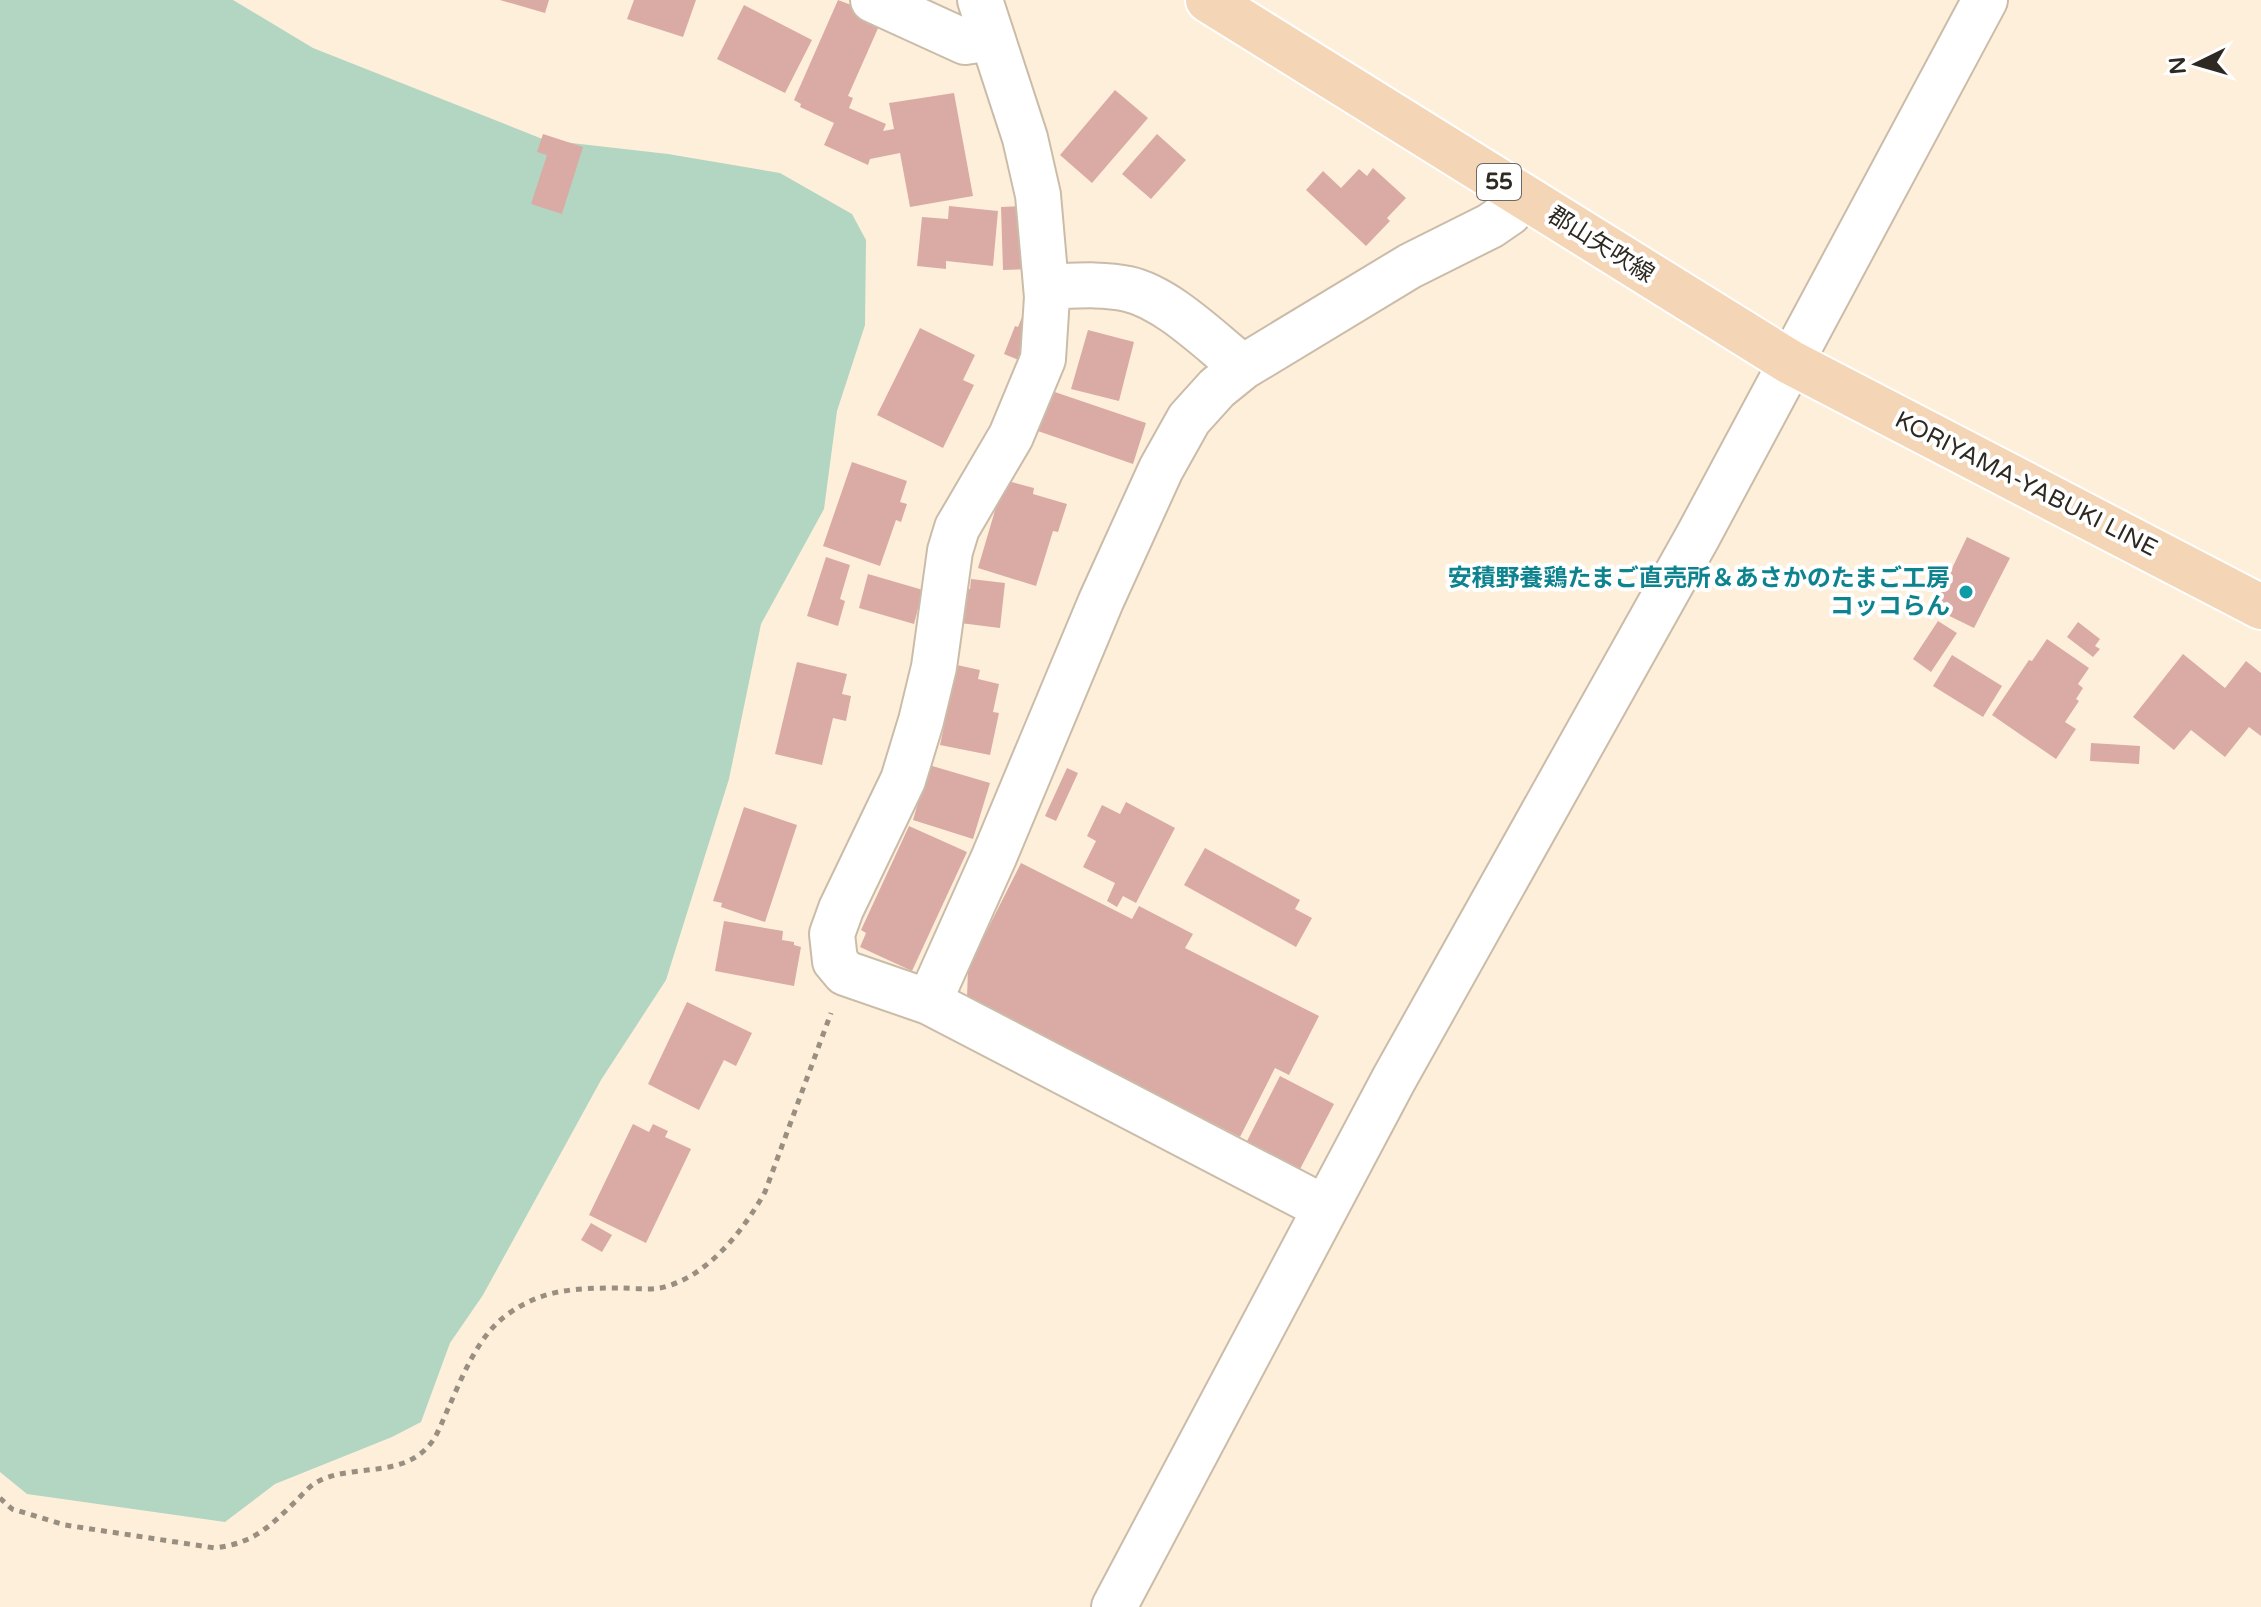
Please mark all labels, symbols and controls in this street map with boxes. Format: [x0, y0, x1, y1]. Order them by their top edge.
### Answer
north arrow [2157, 24, 2237, 104]
text: N [2164, 56, 2192, 76]
road number: 55 [1477, 164, 1521, 200]
street label: 郡山矢吹線 [1542, 201, 1660, 289]
street label: KORIYAMA-YABUKI LINE [1890, 405, 2162, 563]
place label: 安積野養鶏たまご直売所＆あさかのたまご工房 コッコらん [1447, 564, 1950, 621]
marker: 安積野養鶏たまご直売所＆あさかのたまご工房 コッコらん [1957, 583, 1975, 601]

